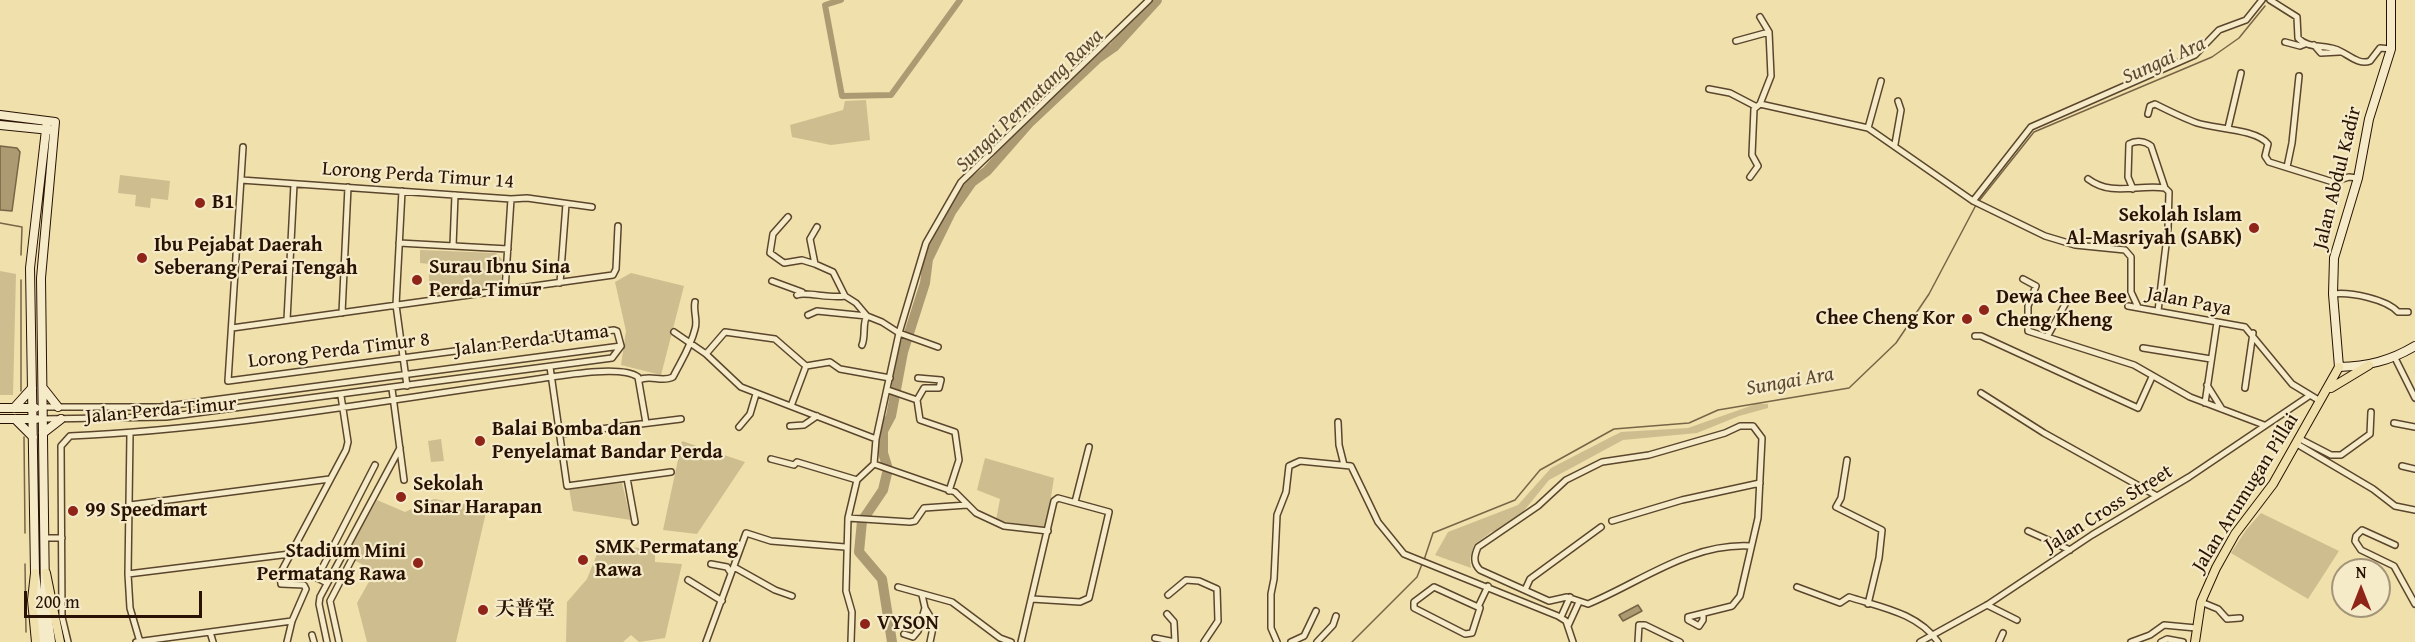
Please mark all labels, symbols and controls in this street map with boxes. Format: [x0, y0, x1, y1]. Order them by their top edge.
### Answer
water label: Sungai Permatang Rawa [951, 24, 1109, 178]
water label: Sungai Ara [2118, 32, 2210, 90]
street label: Jalan Abdul Kadir [2309, 104, 2367, 252]
street label: Lorong Perda Timur 14 [321, 157, 515, 195]
place label: B1 [212, 191, 235, 215]
marker: B1 [193, 196, 207, 210]
place label: Sekolah Islam Al-Masriyah (SABK) [2066, 204, 2242, 251]
marker: Sekolah Islam Al-Masriyah (SABK) [2247, 221, 2261, 235]
place label: Ibu Pejabat Daerah Seberang Perai Tengah [154, 234, 358, 281]
marker: Ibu Pejabat Daerah Seberang Perai Tengah [135, 251, 149, 265]
place label: Surau Ibnu Sina Perda Timur [429, 256, 570, 303]
marker: Surau Ibnu Sina Perda Timur [410, 273, 424, 287]
street label: Jalan Paya [2145, 282, 2233, 322]
place label: Dewa Chee Bee Cheng Kheng [1996, 286, 2127, 333]
marker: Dewa Chee Bee Cheng Kheng [1977, 303, 1991, 317]
place label: Chee Cheng Kor [1816, 307, 1955, 331]
marker: Chee Cheng Kor [1960, 312, 1974, 326]
street label: Jalan Perda Utama [454, 320, 610, 362]
street label: Lorong Perda Timur 8 [247, 328, 431, 374]
water label: Sungai Ara [1744, 362, 1836, 402]
street label: Jalan Perda Timur [85, 392, 237, 430]
street label: Jalan Arumugan Pillai [2187, 409, 2305, 577]
place label: Balai Bomba dan Penyelamat Bandar Perda [492, 418, 723, 465]
marker: Balai Bomba dan Penyelamat Bandar Perda [473, 434, 487, 448]
street label: Jalan Cross Street [2041, 460, 2177, 558]
place label: Sekolah Sinar Harapan [413, 473, 542, 520]
marker: Sekolah Sinar Harapan [394, 490, 408, 504]
place label: 99 Speedmart [85, 499, 207, 523]
marker: 99 Speedmart [66, 504, 80, 518]
place label: SMK Permatang Rawa [595, 536, 738, 583]
place label: Stadium Mini Permatang Rawa [257, 540, 406, 587]
marker: SMK Permatang Rawa [576, 553, 590, 567]
marker: Stadium Mini Permatang Rawa [411, 556, 425, 570]
north arrow [2331, 558, 2391, 618]
text: N [2356, 560, 2366, 584]
scale bar [27, 579, 206, 617]
text: 200 m [35, 588, 80, 615]
place label: 天普堂 [495, 598, 555, 622]
marker: 天普堂 [476, 603, 490, 617]
place label: VYSON [877, 612, 939, 636]
marker: VYSON [858, 617, 872, 631]

